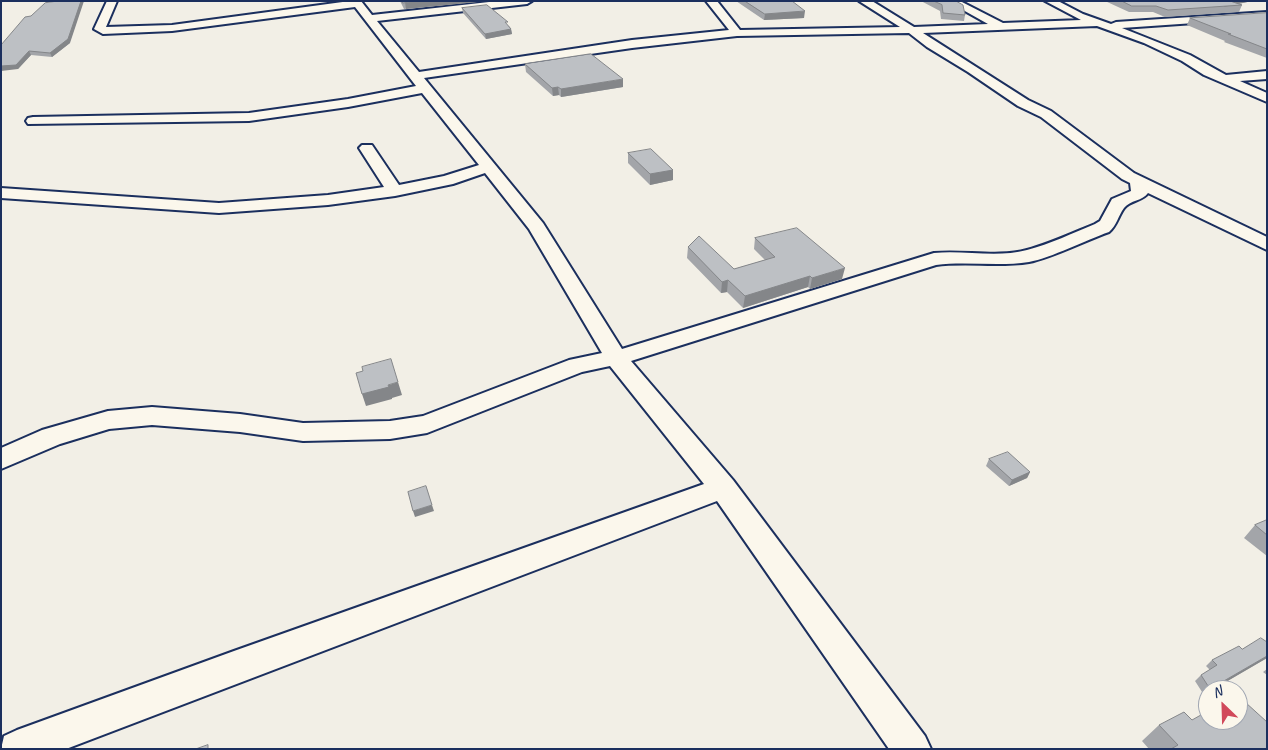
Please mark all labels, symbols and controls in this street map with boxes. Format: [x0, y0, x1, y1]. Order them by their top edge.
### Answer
north arrow [1198, 680, 1248, 730]
text: N [1210, 682, 1225, 701]

